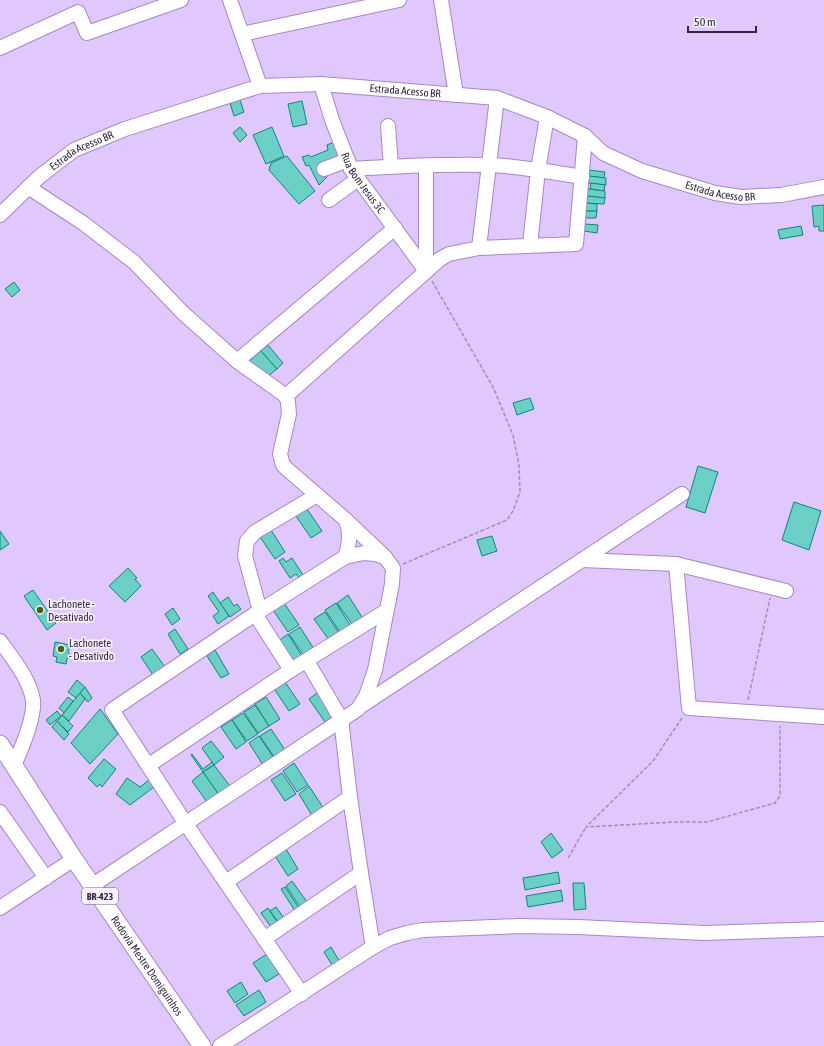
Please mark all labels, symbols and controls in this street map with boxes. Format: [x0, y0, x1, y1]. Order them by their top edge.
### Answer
scale bar [688, 8, 756, 34]
text: 50 m [694, 15, 716, 29]
street label: Estrada Acesso BR [369, 82, 442, 100]
street label: Estrada Acesso BR [47, 128, 116, 173]
street label: Rua Bom Jesus 3C [339, 151, 387, 215]
street label: Estrada Acesso BR [684, 178, 756, 203]
place label: Lachonete - Desativado [48, 598, 95, 623]
marker: Lachonete - Desativado [35, 605, 45, 615]
place label: Lachonete - Desativdo [69, 637, 114, 662]
marker: Lachonete - Desativdo [56, 644, 66, 654]
road number: BR-423 [82, 888, 118, 904]
street label: Rodovia Mestre Domiguinhos [109, 914, 185, 1018]

